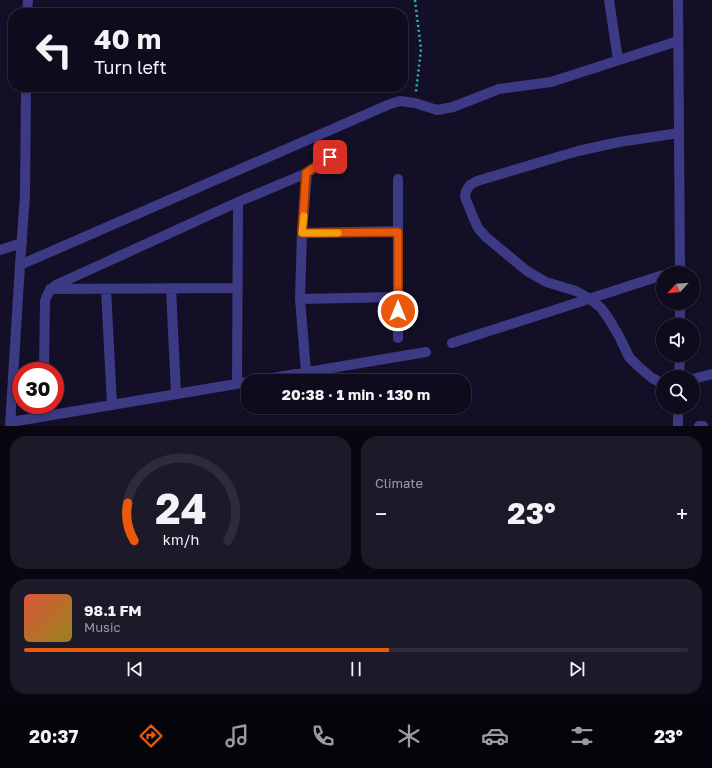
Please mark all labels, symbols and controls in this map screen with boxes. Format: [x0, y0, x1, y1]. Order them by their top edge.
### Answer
text: 40 m [94, 22, 161, 55]
icon: left [28, 24, 80, 76]
text: Turn left [94, 56, 167, 78]
pin [313, 140, 347, 174]
icon: arrive [319, 146, 341, 168]
north arrow [656, 266, 700, 310]
map controls [656, 266, 700, 414]
position arrow [377, 290, 419, 332]
button: sound [656, 318, 700, 362]
speed limit sign: 30 [12, 362, 64, 414]
button: search [656, 370, 700, 414]
text: 20:38 · 1 min · 130 m [282, 385, 430, 403]
text: Climate [375, 475, 423, 491]
text: 24 [155, 482, 206, 532]
text: 23° [507, 495, 556, 531]
text: − [375, 500, 387, 527]
text: + [676, 500, 688, 527]
text: km/h [162, 530, 199, 547]
text: 98.1 FM [84, 601, 142, 619]
text: Music [84, 619, 121, 635]
icon: previous [124, 658, 146, 680]
icon: pause [345, 658, 367, 680]
icon: next [566, 658, 588, 680]
icon: directions [137, 722, 165, 750]
icon: music [223, 722, 251, 750]
icon: phone [309, 722, 337, 750]
icon: climate [395, 722, 423, 750]
icon: car [481, 722, 509, 750]
icon: filters [568, 722, 596, 750]
text: 20:37 [29, 725, 78, 747]
text: 23° [654, 725, 683, 747]

